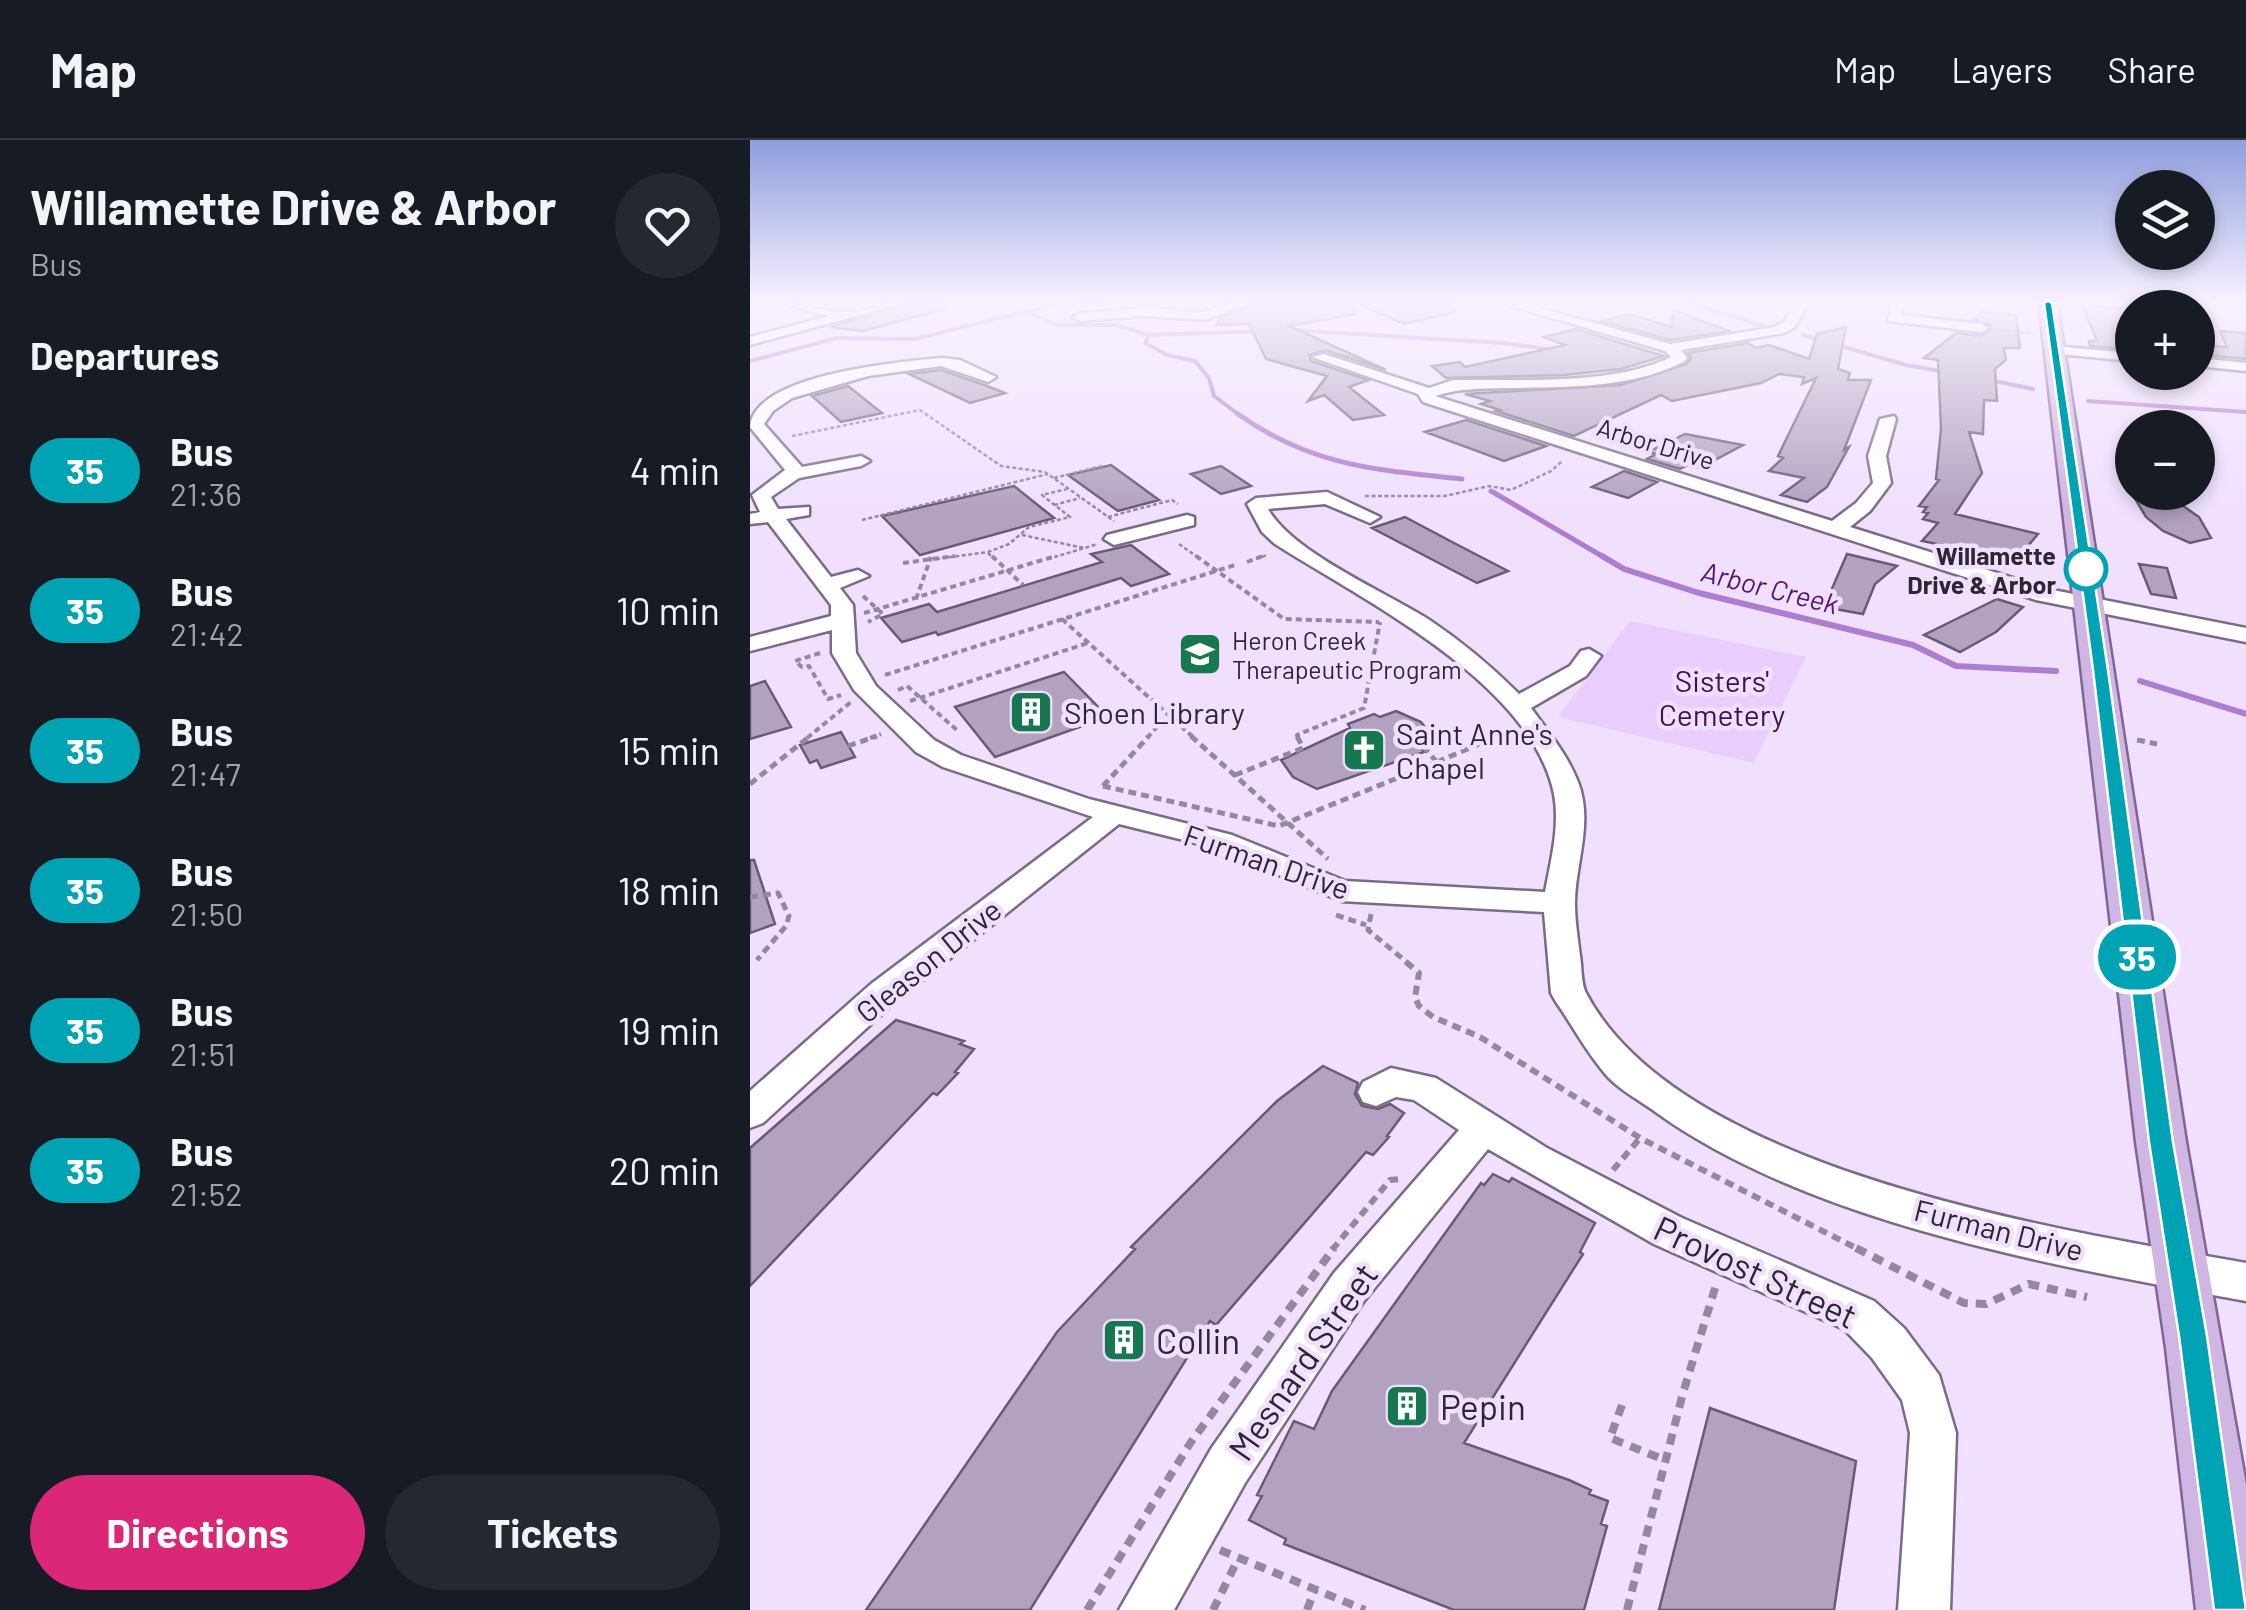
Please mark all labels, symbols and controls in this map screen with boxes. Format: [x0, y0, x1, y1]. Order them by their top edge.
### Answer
text: Map [50, 40, 137, 98]
text: Map [1834, 48, 1896, 90]
text: Layers [1951, 48, 2053, 90]
text: Share [2108, 48, 2196, 90]
map controls [2115, 170, 2215, 510]
button: layers [2115, 170, 2215, 270]
button: heart [615, 173, 720, 278]
text: Willamette Drive & Arbor [30, 177, 556, 235]
text: Bus [30, 244, 82, 282]
button: + [2115, 290, 2215, 390]
text: Departures [30, 332, 219, 378]
button: − [2115, 410, 2215, 510]
street label: Arbor Drive [1594, 411, 1718, 475]
text: Bus [170, 428, 233, 474]
text: 4 min [630, 447, 720, 493]
text: 35 [66, 449, 104, 491]
text: 21:36 [170, 474, 242, 512]
place label: Willamette Drive & Arbor [1907, 540, 2056, 599]
marker: Willamette Drive & Arbor [2065, 548, 2107, 590]
water label: Arbor Creek [1698, 554, 1842, 621]
text: Bus [170, 568, 233, 614]
text: 10 min [616, 587, 720, 633]
text: 35 [66, 589, 104, 631]
text: 21:42 [170, 614, 244, 652]
place label: Heron Creek Therapeutic Program [1232, 625, 1462, 684]
school or university icon: Heron Creek Therapeutic Program [1177, 631, 1223, 677]
park label: Sisters' Cemetery [1659, 662, 1785, 732]
building icon: Shoen Library [1008, 689, 1054, 735]
place label: Shoen Library [1064, 694, 1245, 730]
text: Bus [170, 708, 233, 754]
place label: Saint Anne's Chapel [1396, 715, 1553, 785]
text: 15 min [618, 727, 720, 773]
church icon: Saint Anne's Chapel [1341, 727, 1387, 773]
text: 35 [66, 729, 104, 771]
text: 21:47 [170, 754, 241, 792]
street label: Furman Drive [1179, 816, 1355, 906]
text: Bus [170, 848, 233, 894]
text: 18 min [618, 867, 720, 913]
text: 35 [66, 869, 104, 911]
street label: Gleason Drive [848, 891, 1008, 1029]
text: 21:50 [170, 894, 243, 932]
line badge: 35 [2092, 924, 2182, 990]
text: 35 [2118, 936, 2156, 978]
text: Bus [170, 988, 233, 1034]
text: 19 min [618, 1007, 720, 1053]
text: 35 [66, 1009, 104, 1051]
text: 21:51 [170, 1034, 236, 1072]
text: Bus [170, 1128, 233, 1174]
text: 20 min [609, 1147, 720, 1193]
text: 35 [66, 1149, 104, 1191]
text: 21:52 [170, 1174, 242, 1212]
street label: Furman Drive [1911, 1191, 2087, 1267]
street label: Provost Street [1648, 1206, 1864, 1336]
street label: Mesnard Street [1218, 1254, 1386, 1468]
building icon: Collin [1101, 1317, 1147, 1363]
place label: Collin [1156, 1319, 1240, 1361]
building icon: Pepin [1384, 1383, 1430, 1429]
place label: Pepin [1440, 1385, 1526, 1427]
button: Directions [30, 1475, 365, 1590]
button: Tickets [385, 1475, 720, 1590]

